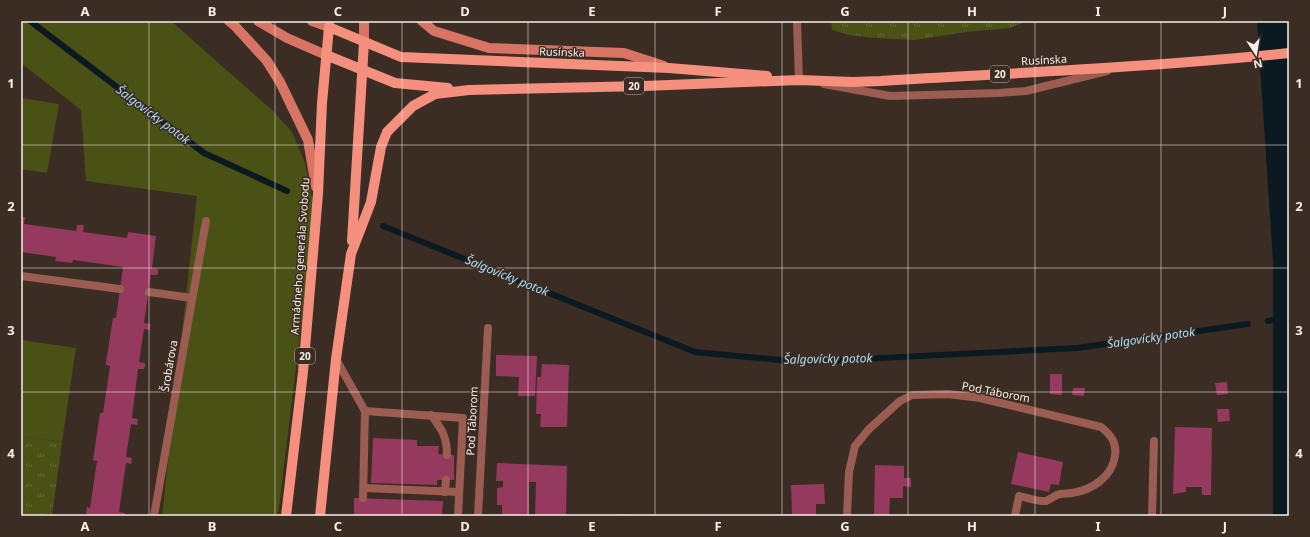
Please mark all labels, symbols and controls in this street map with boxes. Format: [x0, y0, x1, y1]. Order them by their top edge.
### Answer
text: A [81, 2, 90, 20]
text: B [208, 2, 216, 20]
text: C [334, 2, 342, 20]
text: D [460, 2, 470, 20]
text: E [588, 2, 596, 20]
text: F [714, 2, 722, 20]
text: G [840, 2, 850, 20]
text: H [967, 2, 977, 20]
text: I [1095, 2, 1101, 20]
text: J [1222, 2, 1227, 20]
north arrow [1236, 34, 1276, 74]
street label: Rusínska [539, 43, 585, 60]
street label: Rusínska [1021, 51, 1067, 68]
text: N [1252, 56, 1264, 73]
road number: 20 [990, 66, 1010, 82]
text: 1 [7, 74, 15, 92]
text: 1 [1295, 74, 1303, 92]
road number: 20 [624, 78, 644, 94]
water label: Šalgovícky potok [113, 81, 195, 149]
street label: Armádneho generála Svobodu [287, 177, 312, 335]
text: 2 [7, 197, 15, 215]
text: 2 [1295, 197, 1303, 215]
water label: Šalgovícky potok [463, 251, 552, 300]
text: 3 [7, 321, 15, 339]
text: 3 [1295, 321, 1303, 339]
water label: Šalgovícky potok [1106, 323, 1197, 352]
street label: Šrobárova [157, 339, 180, 393]
road number: 20 [295, 348, 315, 364]
water label: Šalgovícky potok [784, 349, 874, 368]
street label: Pod Táborom [961, 378, 1031, 405]
street label: Pod Táborom [462, 386, 481, 456]
text: 4 [7, 444, 15, 462]
text: 4 [1295, 444, 1303, 462]
text: A [81, 517, 90, 535]
text: B [208, 517, 216, 535]
text: C [334, 517, 342, 535]
text: D [460, 517, 470, 535]
text: E [588, 517, 596, 535]
text: F [714, 517, 722, 535]
text: G [840, 517, 850, 535]
text: H [967, 517, 977, 535]
text: I [1095, 517, 1101, 535]
text: J [1222, 517, 1227, 535]

